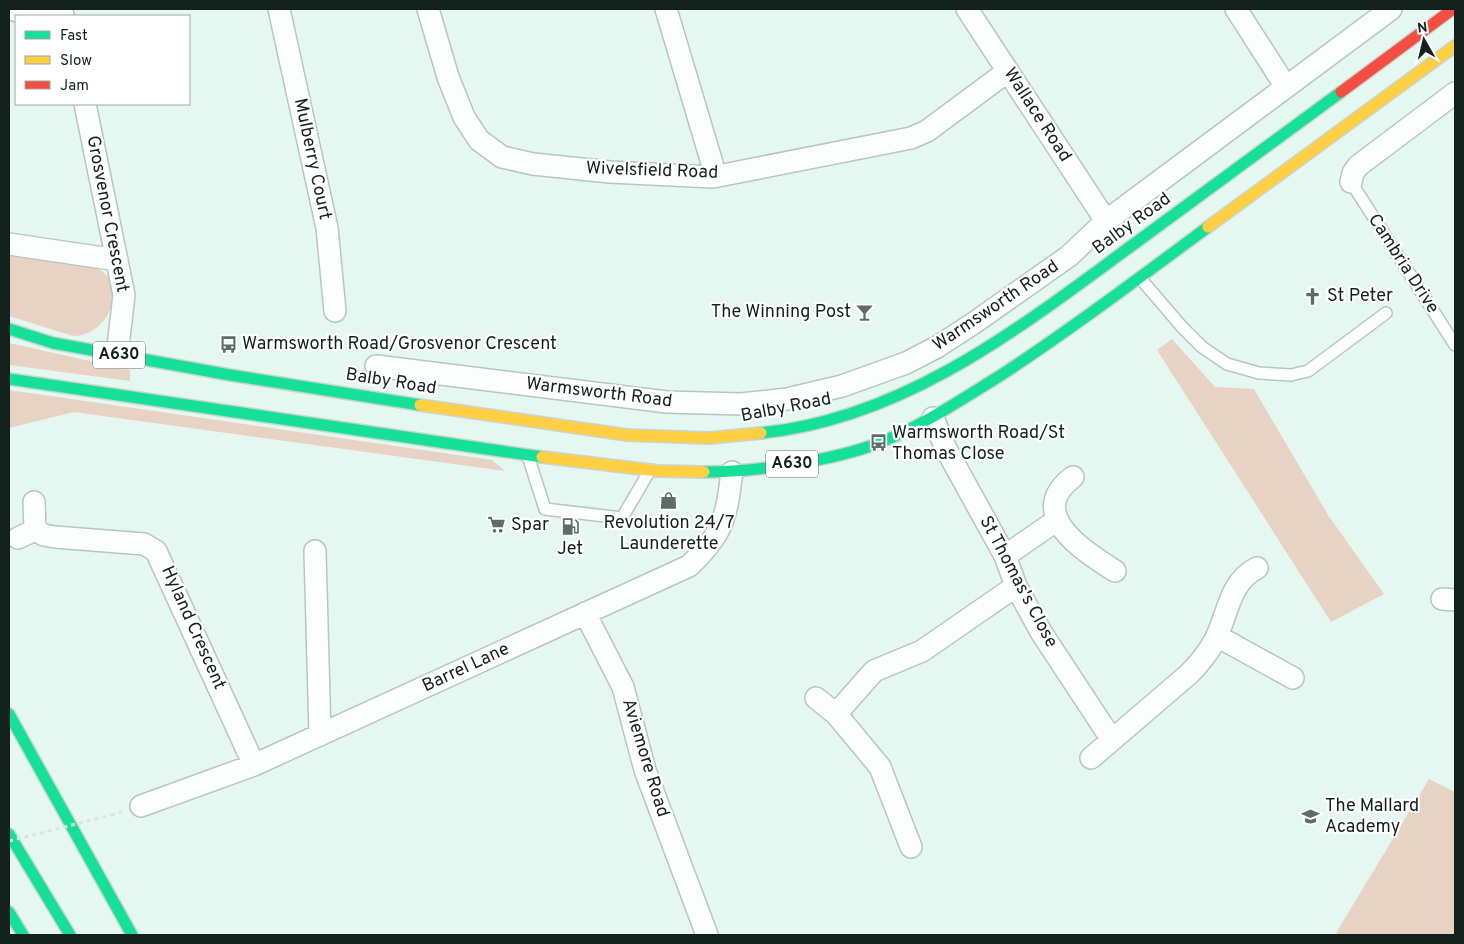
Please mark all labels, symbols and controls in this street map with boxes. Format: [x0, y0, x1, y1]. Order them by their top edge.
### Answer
legend [15, 15, 190, 105]
north arrow [1399, 15, 1449, 65]
text: N [1416, 19, 1429, 38]
text: Fast [60, 27, 88, 46]
text: Slow [60, 52, 92, 71]
street label: Wallace Road [998, 63, 1076, 167]
text: Jam [60, 77, 89, 96]
street label: Mulberry Court [288, 96, 336, 222]
street label: Grosvenor Crescent [81, 134, 133, 294]
street label: Wivelsfield Road [585, 157, 719, 185]
street label: Balby Road [1088, 188, 1176, 260]
street label: Cambria Drive [1362, 210, 1444, 318]
street label: Warmsworth Road [929, 255, 1063, 357]
place label: St Peter [1327, 285, 1393, 308]
church icon: St Peter [1303, 286, 1323, 306]
place label: The Winning Post [711, 301, 851, 324]
bar icon: The Winning Post [855, 302, 875, 322]
place label: Warmsworth Road/Grosvenor Crescent [242, 333, 557, 356]
bus stop icon: Warmsworth Road/Grosvenor Crescent [218, 334, 238, 354]
road number: A630 [93, 342, 145, 368]
street label: Balby Road [344, 363, 438, 401]
street label: Warmsworth Road [525, 373, 673, 413]
street label: Balby Road [739, 388, 833, 428]
place label: Warmsworth Road/St Thomas Close [892, 422, 1065, 466]
bus stop icon: Warmsworth Road/St Thomas Close [868, 433, 888, 453]
road number: A630 [766, 450, 818, 478]
shop icon: Revolution 24/7 Launderette [659, 490, 679, 510]
place label: Revolution 24/7 Launderette [604, 512, 734, 556]
street label: St Thomas's Close [974, 512, 1062, 652]
place label: Spar [511, 514, 549, 537]
supermarket icon: Spar [487, 515, 507, 535]
fuel station icon: Jet [560, 516, 580, 536]
place label: Jet [557, 538, 583, 561]
street label: Hyland Crescent [155, 563, 231, 693]
street label: Barrel Lane [419, 638, 513, 698]
street label: Aviemore Road [616, 696, 674, 820]
place label: The Mallard Academy [1325, 795, 1419, 839]
school or university icon: The Mallard Academy [1301, 806, 1321, 826]

